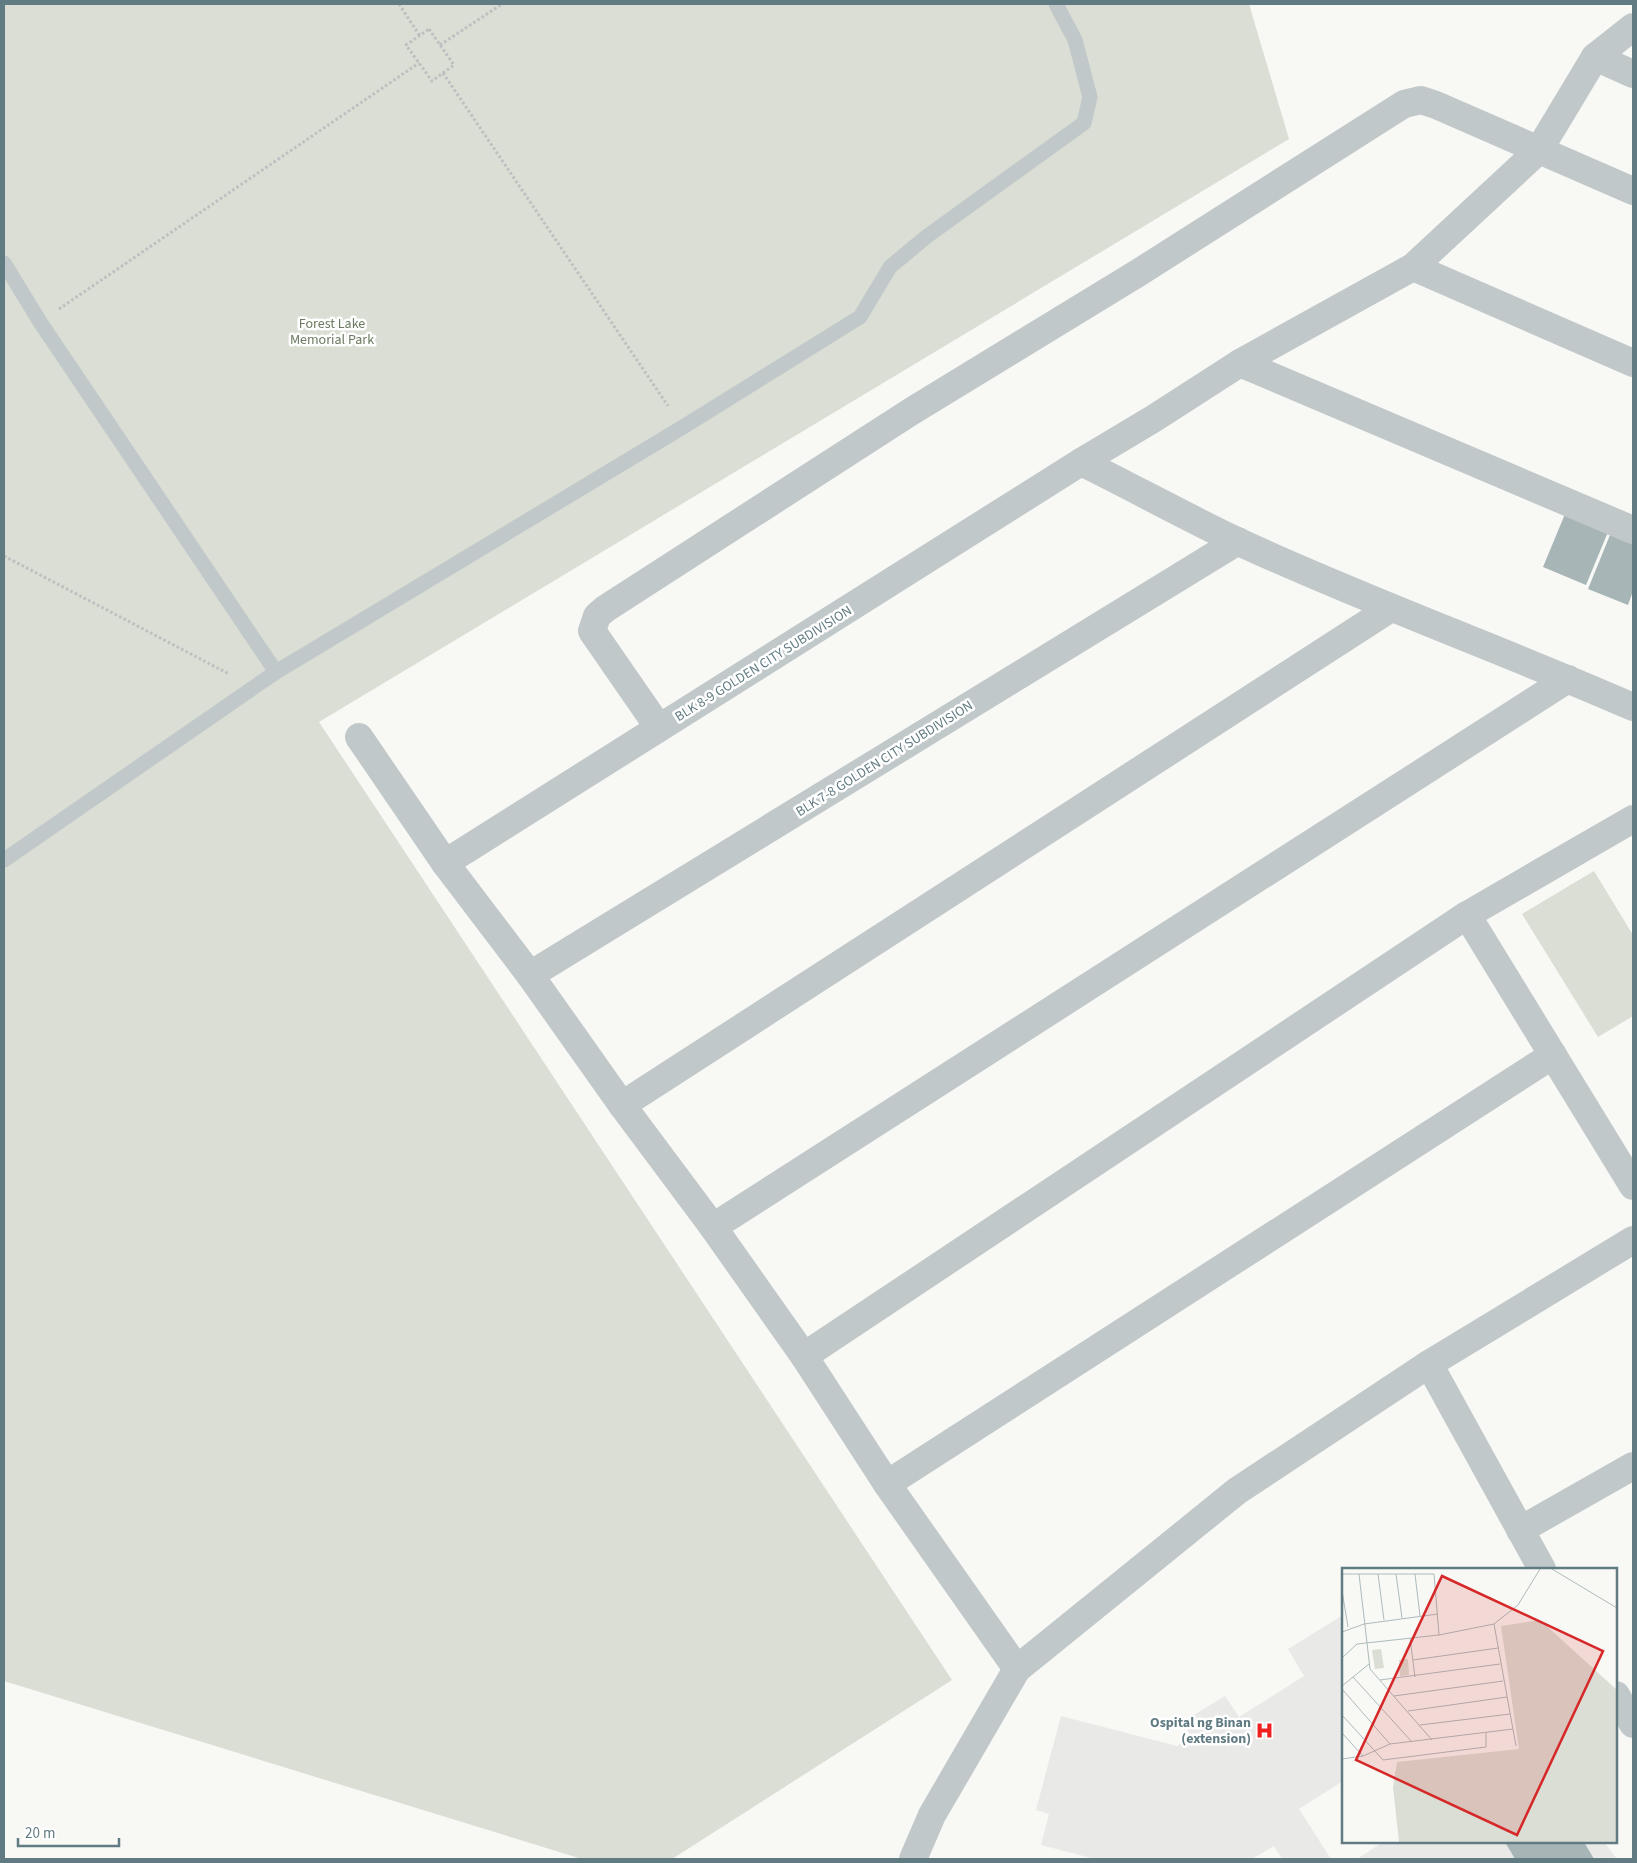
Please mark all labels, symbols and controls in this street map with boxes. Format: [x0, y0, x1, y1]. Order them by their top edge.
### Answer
park label: Forest Lake Memorial Park [290, 314, 374, 350]
street label: BLK 8-9 GOLDEN CITY SUBDIVISION [671, 601, 856, 727]
street label: BLK 7-8 GOLDEN CITY SUBDIVISION [792, 696, 977, 822]
inset map [1342, 1568, 1617, 1843]
place label: Ospital ng Binan (extension) [1150, 1713, 1251, 1749]
hospital icon: Ospital ng Binan (extension) [1255, 1720, 1275, 1740]
scale bar [18, 1816, 119, 1848]
text: 20 m [25, 1823, 55, 1844]

